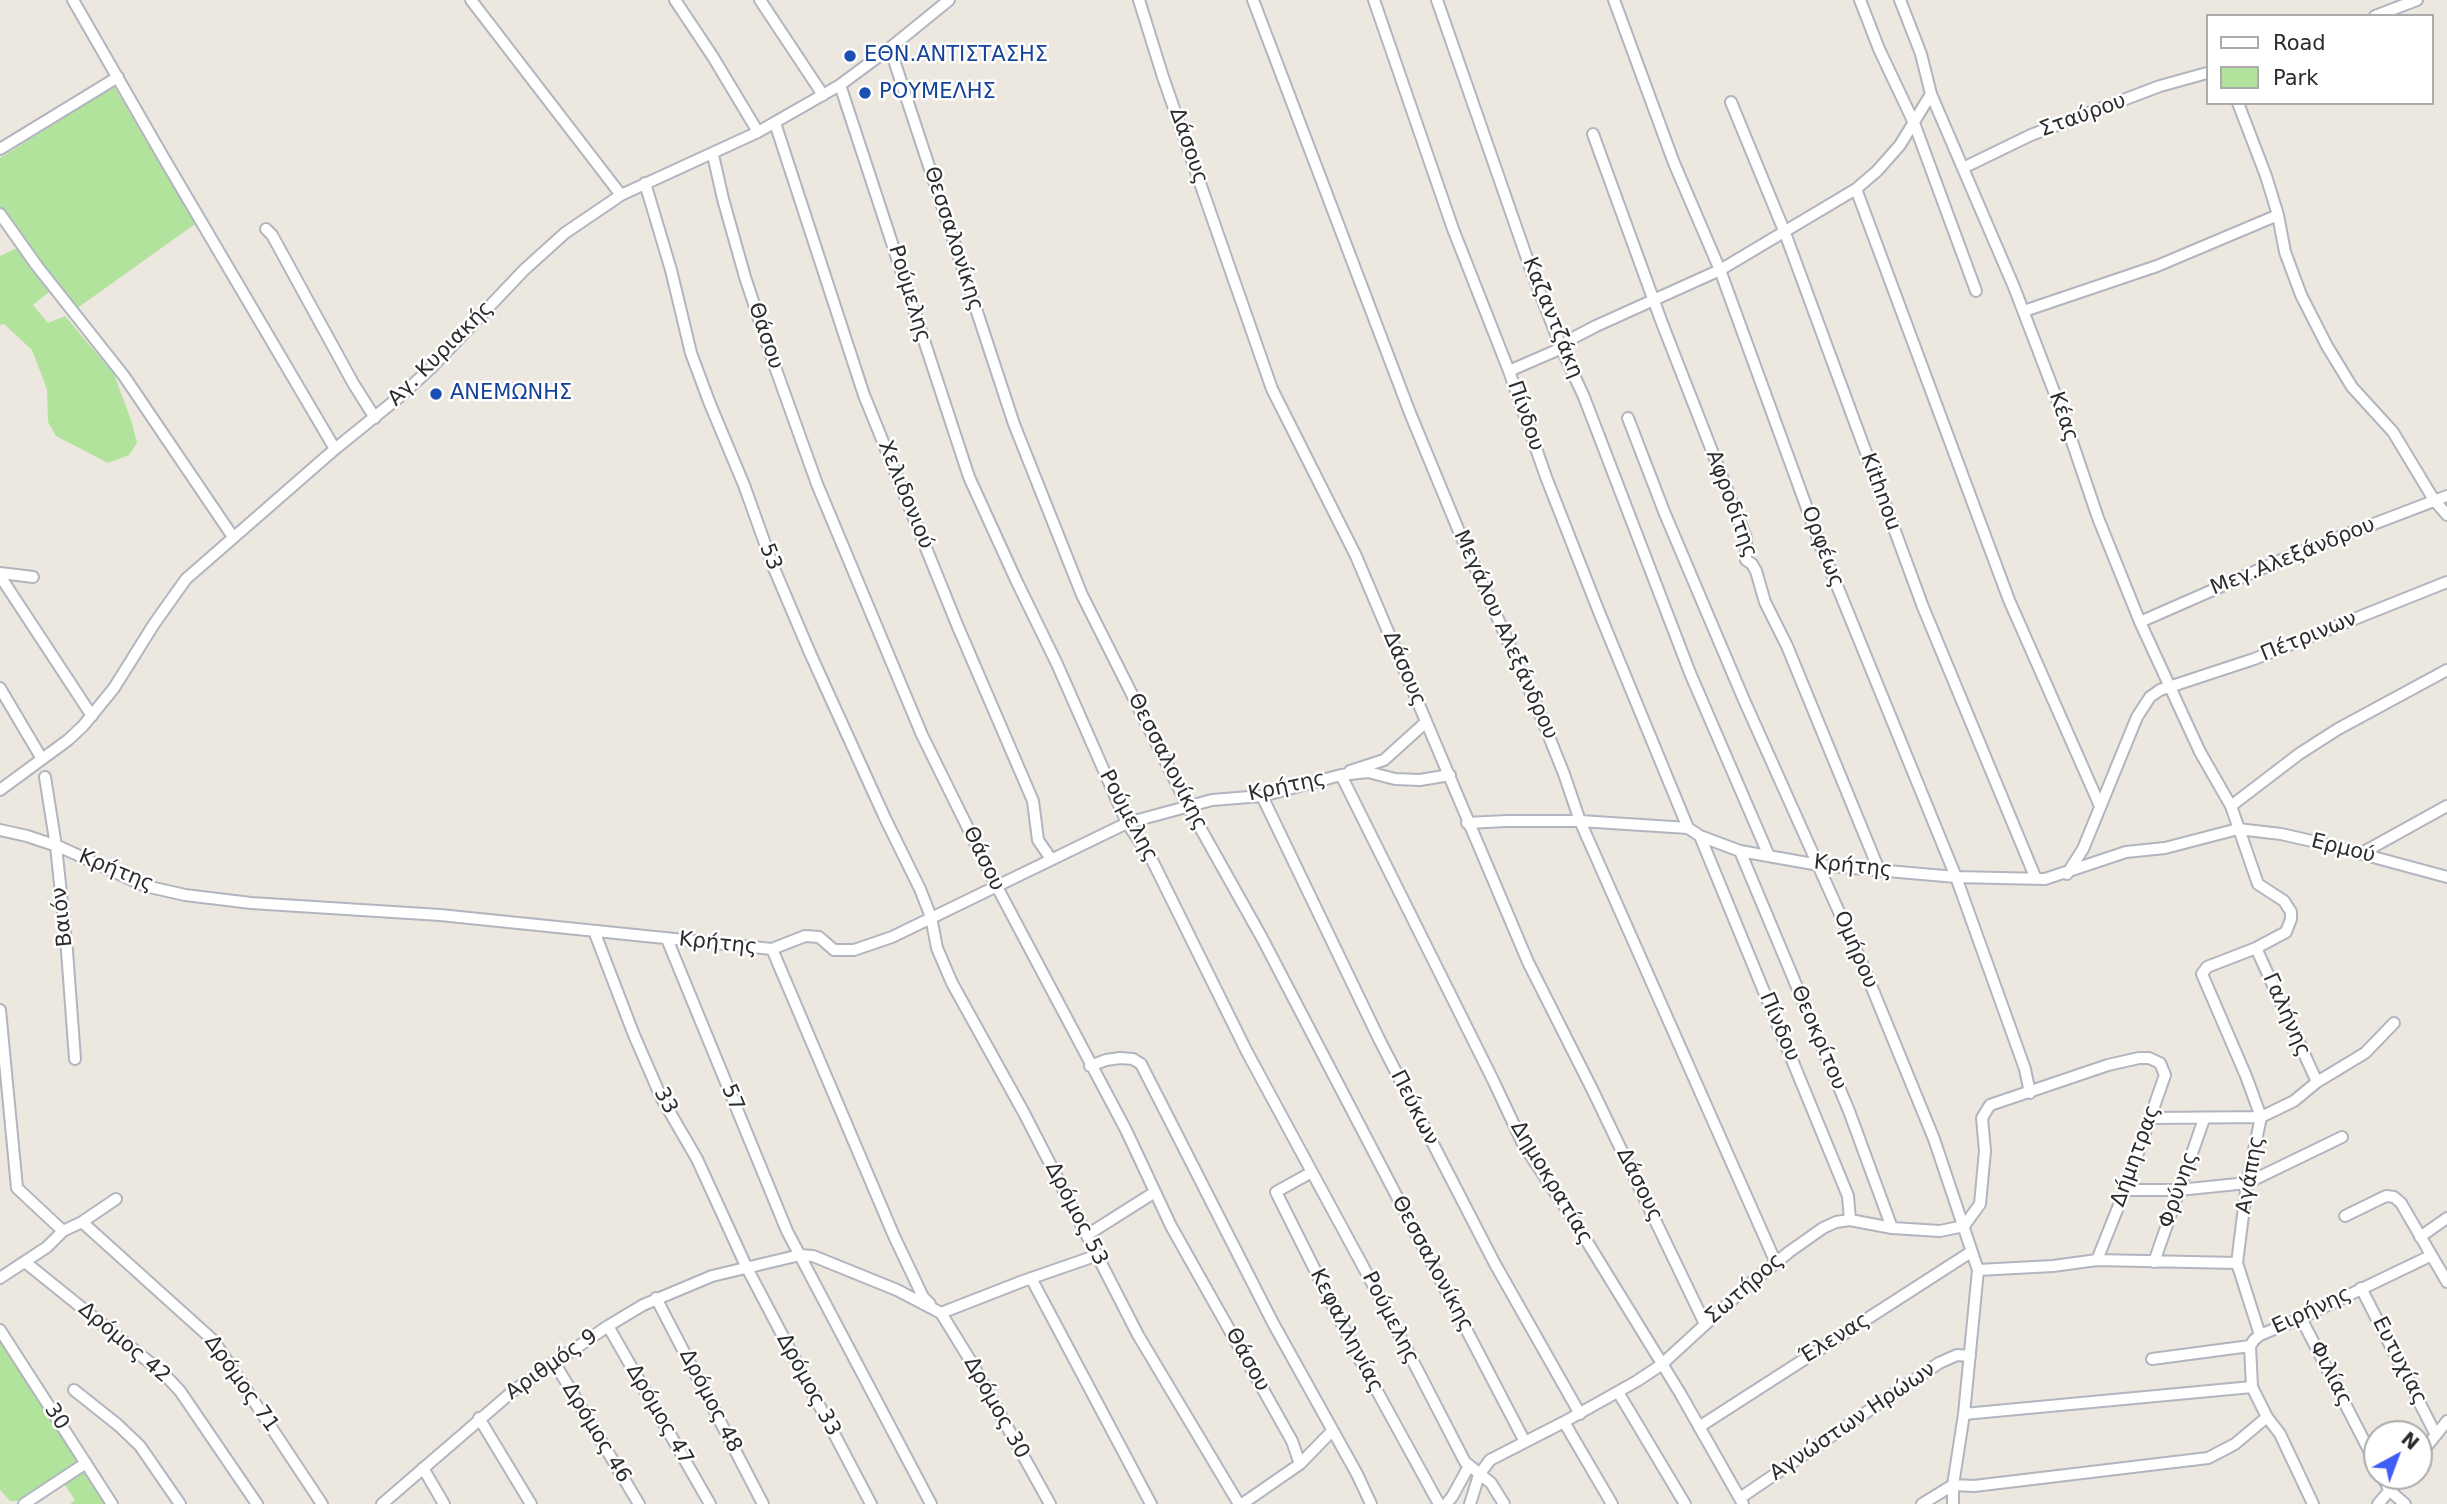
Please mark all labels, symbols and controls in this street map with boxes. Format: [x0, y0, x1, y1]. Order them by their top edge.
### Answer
legend [2206, 14, 2433, 105]
text: Road [2273, 31, 2326, 55]
place label: ΕΘΝ.ΑΝΤΙΣΤΑΣΗΣ [864, 43, 1048, 69]
marker: ΕΘΝ.ΑΝΤΙΣΤΑΣΗΣ [842, 48, 858, 64]
text: Park [2273, 66, 2318, 90]
place label: ΡΟΥΜΕΛΗΣ [879, 80, 996, 106]
marker: ΡΟΥΜΕΛΗΣ [857, 85, 873, 101]
street label: Σταύρου [2036, 89, 2130, 143]
street label: Δάσους [1163, 105, 1213, 187]
street label: Θεσσαλονίκης [918, 164, 988, 314]
street label: Ρούμελης [882, 242, 936, 346]
street label: Καζαντζάκη [1516, 254, 1588, 382]
street label: Αγ. Κυριακής [383, 296, 499, 412]
street label: Θάσου [742, 299, 788, 373]
street label: Πίνδου [1501, 378, 1549, 454]
place label: ΑΝΕΜΩΝΗΣ [450, 381, 572, 407]
marker: ΑΝΕΜΩΝΗΣ [428, 386, 444, 402]
street label: Κέας [2043, 389, 2083, 445]
street label: Χελιδονιού [872, 437, 938, 553]
street label: Αφροδίτης [1700, 447, 1762, 561]
street label: Κithnou [1854, 450, 1906, 534]
street label: Ορφέως [1795, 503, 1849, 591]
street label: Μεγ.Αλεξάνδρου [2207, 513, 2379, 601]
street label: Μεγάλου Αλεξάνδρου [1447, 526, 1563, 744]
street label: 53 [753, 540, 787, 574]
street label: Πέτρινων [2257, 606, 2361, 668]
street label: Δάσους [1377, 628, 1431, 710]
street label: Θεσσαλονίκης [1122, 689, 1212, 835]
street label: Ρούμελης [1093, 766, 1163, 866]
street label: Κρήτης [1246, 766, 1328, 808]
street label: Θάσου [957, 823, 1009, 895]
street label: Ερμού [2308, 829, 2378, 869]
street label: Κρήτης [75, 845, 157, 897]
street label: Κρήτης [1813, 850, 1893, 884]
street label: Βαιόν [47, 886, 79, 948]
street label: Ομήρου [1827, 908, 1883, 992]
street label: Κρήτης [678, 927, 758, 961]
street label: Γαλήνης [2256, 969, 2316, 1061]
street label: Θεοκρίτου [1785, 982, 1851, 1094]
street label: Πίνδου [1753, 989, 1805, 1065]
street label: Πεύκων [1384, 1066, 1444, 1150]
street label: 57 [715, 1081, 749, 1115]
street label: 33 [648, 1083, 682, 1119]
street label: Δήμητρας [2106, 1102, 2166, 1210]
street label: Δημοκρατίας [1504, 1117, 1598, 1249]
street label: Αγάπης [2232, 1134, 2270, 1216]
street label: Δάσους [1610, 1144, 1668, 1226]
street label: Φρύνης [2154, 1148, 2204, 1232]
street label: Δρόμος 53 [1039, 1158, 1113, 1270]
street label: Θεσσαλονίκης [1386, 1192, 1478, 1336]
street label: Σωτήρος [1701, 1248, 1789, 1330]
street label: Κεφαλληνίας [1304, 1265, 1388, 1397]
street label: Ρούμελης [1356, 1268, 1424, 1368]
street label: Ειρήνης [2268, 1282, 2356, 1340]
street label: Δρόμος 42 [73, 1297, 175, 1389]
street label: Έλενας [1796, 1308, 1874, 1370]
street label: Ευτυχίας [2366, 1313, 2432, 1409]
street label: Αριθμός 9 [501, 1324, 603, 1406]
street label: Θάσου [1219, 1324, 1275, 1396]
street label: Δρόμος 33 [770, 1329, 846, 1441]
street label: Δρόμος 71 [198, 1331, 284, 1437]
street label: Φιλίας [2303, 1337, 2357, 1411]
street label: Δρόμος 48 [673, 1345, 747, 1457]
street label: Δρόμος 30 [958, 1353, 1034, 1463]
street label: Αγνώστων Ηρώων [1766, 1357, 1940, 1487]
street label: Δρόμος 47 [620, 1360, 698, 1470]
street label: Δρόμος 46 [556, 1378, 636, 1488]
street label: 30 [38, 1399, 74, 1435]
north arrow [2363, 1420, 2433, 1490]
text: N [2397, 1427, 2424, 1454]

